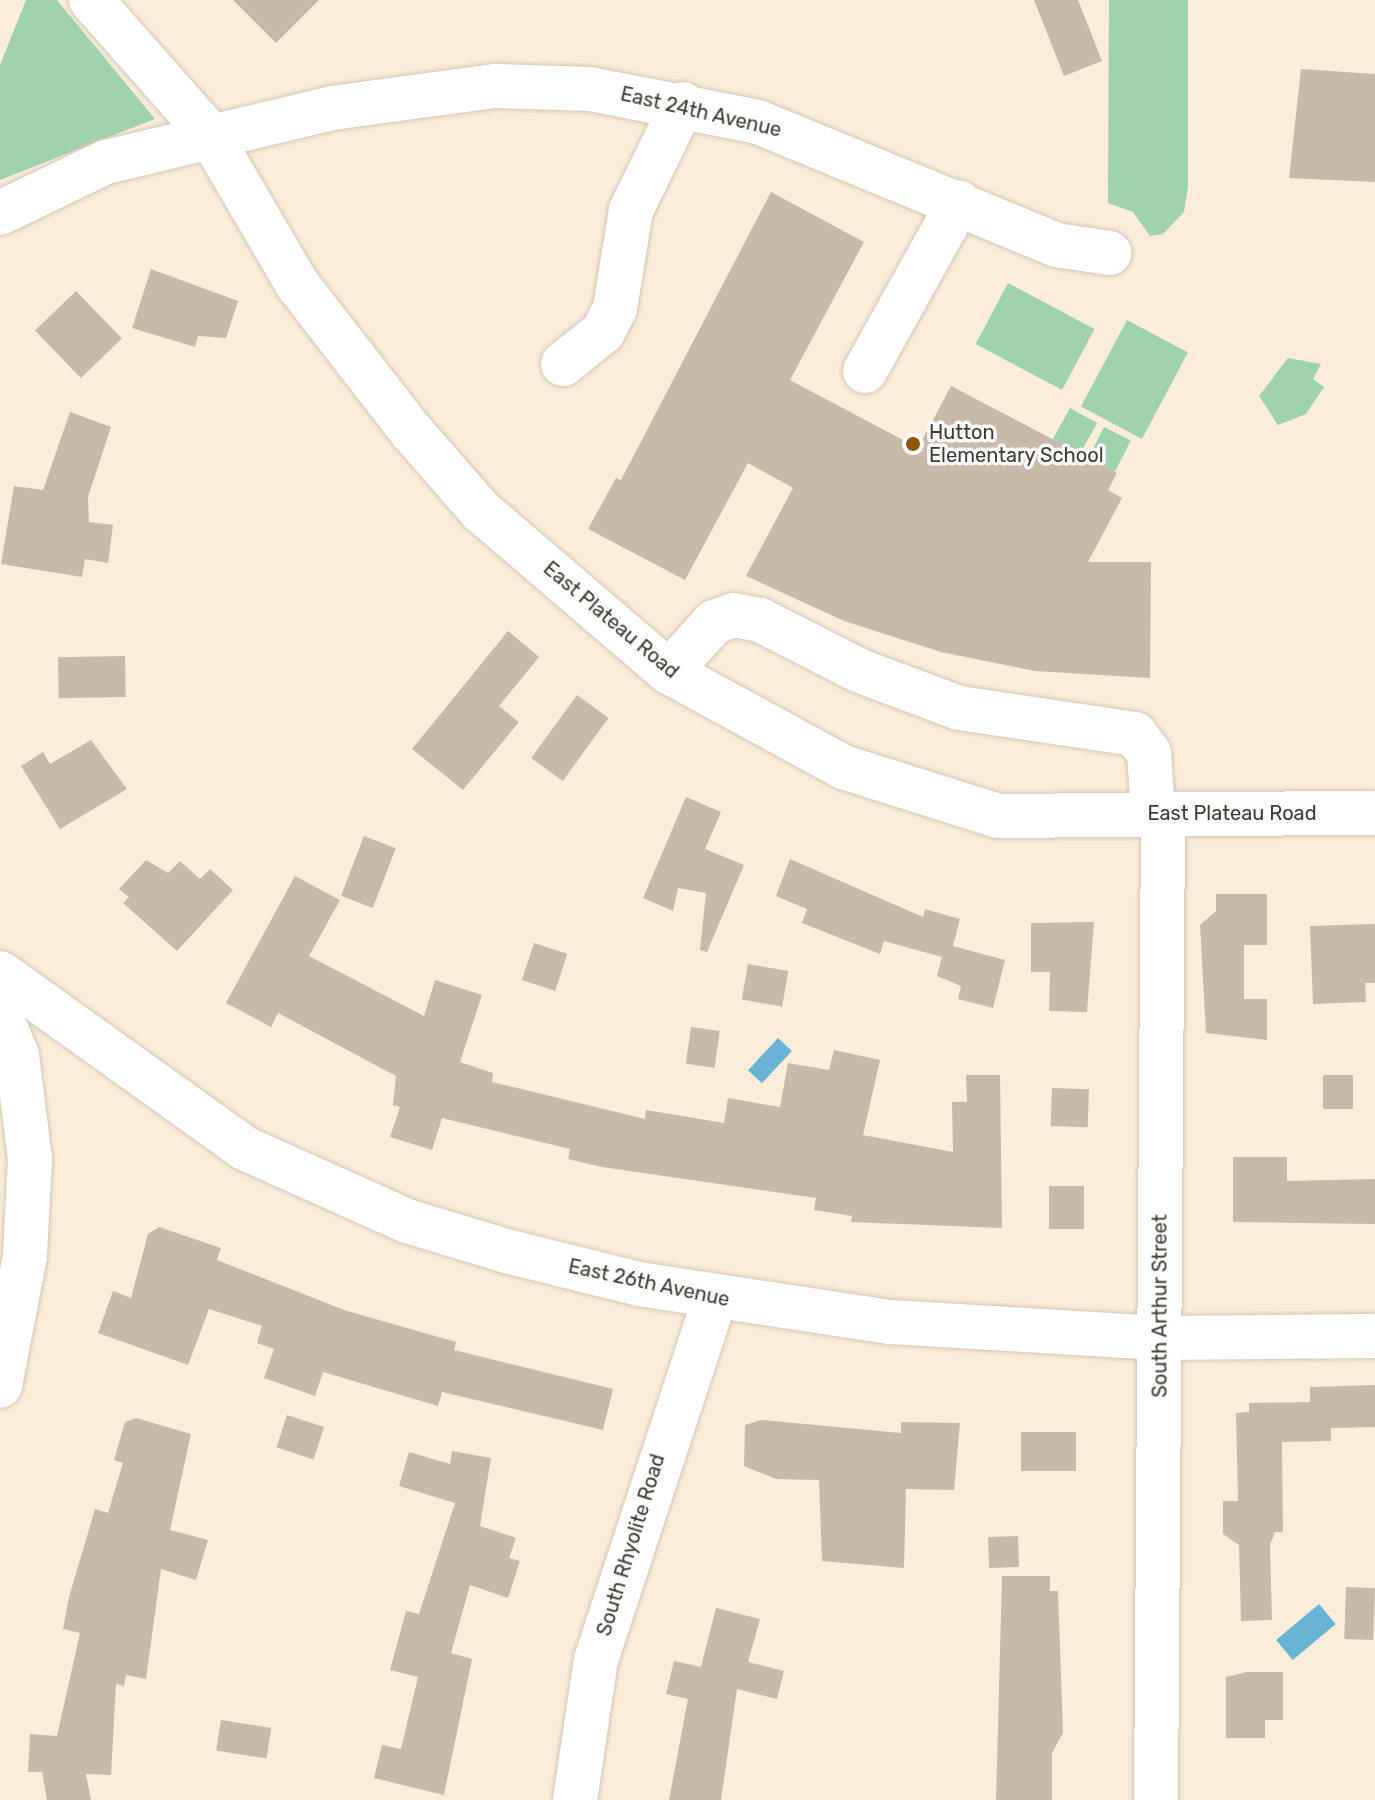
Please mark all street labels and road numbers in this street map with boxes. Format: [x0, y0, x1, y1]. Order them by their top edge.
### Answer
street label: East 24th Avenue [618, 82, 784, 142]
street label: East Plateau Road [539, 556, 683, 684]
street label: East Plateau Road [1147, 801, 1317, 825]
street label: South Arthur Street [1148, 1214, 1172, 1398]
street label: East 26th Avenue [566, 1254, 732, 1312]
street label: South Rhyolite Road [592, 1451, 670, 1639]

